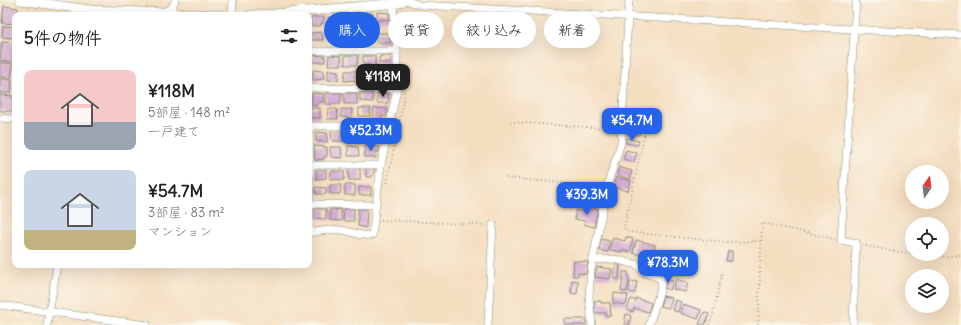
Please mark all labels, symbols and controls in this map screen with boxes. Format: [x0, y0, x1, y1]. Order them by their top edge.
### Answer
chip: 購入 [324, 12, 380, 48]
chip: 賃貸 [388, 12, 444, 48]
chip: 絞り込み [452, 12, 536, 48]
chip: 新着 [544, 12, 600, 48]
icon: filters [278, 25, 300, 47]
text: 5件の物件 [24, 27, 102, 49]
pin: ¥118M [355, 64, 411, 98]
text: ¥118M [365, 68, 401, 85]
text: ¥118M [148, 80, 195, 102]
icon: home [56, 86, 104, 134]
text: 5部屋 · 148 m² [148, 104, 230, 121]
pin: ¥54.7M [599, 108, 665, 142]
text: ¥54.7M [611, 112, 653, 129]
pin: ¥52.3M [338, 118, 404, 152]
text: ¥52.3M [350, 122, 392, 139]
text: 一戸建て [148, 123, 200, 140]
north arrow [905, 165, 949, 209]
map controls [905, 165, 949, 313]
text: ¥54.7M [148, 180, 203, 202]
pin: ¥39.3M [554, 182, 620, 216]
icon: home [56, 186, 104, 234]
text: ¥39.3M [566, 186, 608, 203]
text: 3部屋 · 83 m² [148, 204, 225, 221]
button: locate [905, 217, 949, 261]
text: マンション [148, 223, 212, 240]
pin: ¥78.3M [635, 250, 701, 284]
text: ¥78.3M [647, 254, 689, 271]
button: layers [905, 269, 949, 313]

